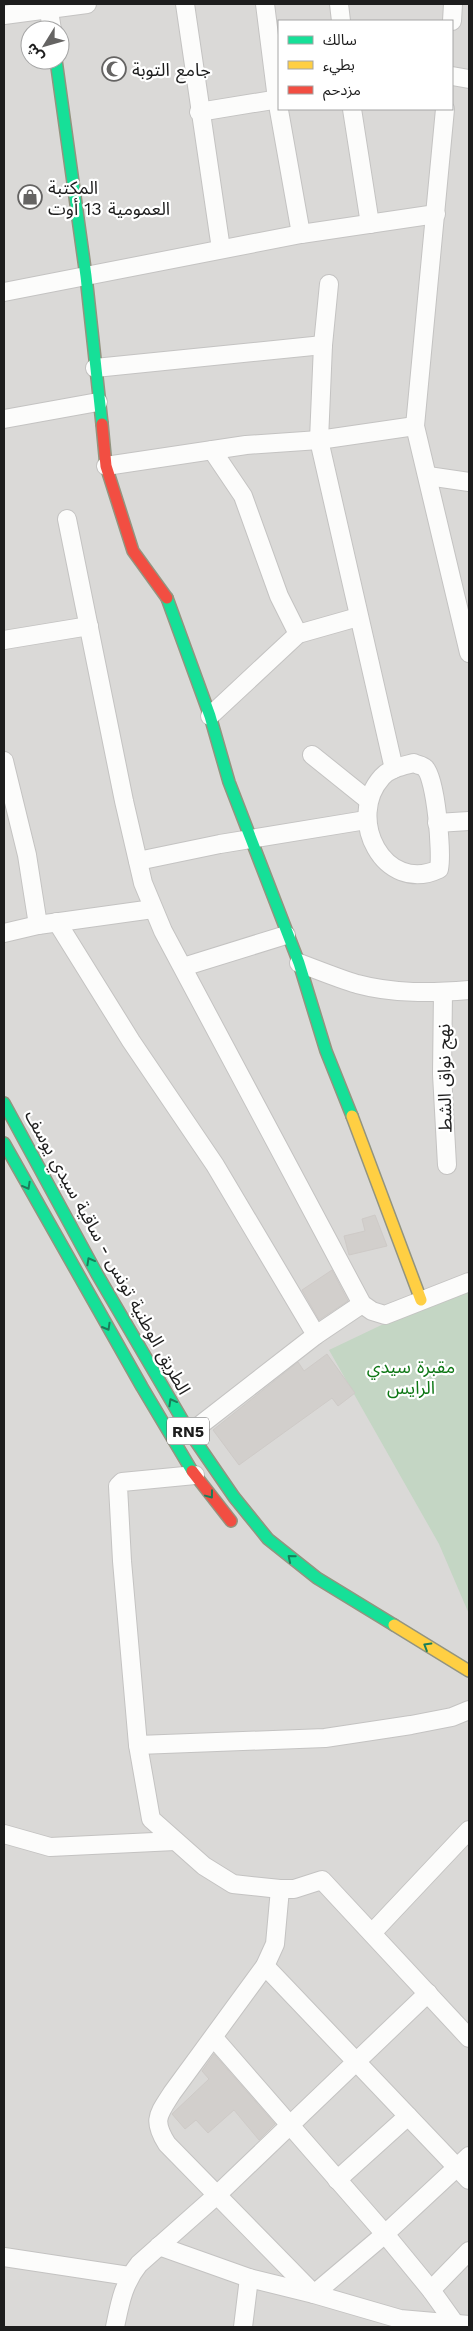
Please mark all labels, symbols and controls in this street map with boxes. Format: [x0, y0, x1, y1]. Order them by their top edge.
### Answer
north arrow [20, 20, 70, 70]
legend [278, 20, 453, 110]
text: سالك [323, 31, 357, 49]
text: ش [22, 40, 47, 65]
mosque icon: جامع التوبة [101, 56, 127, 82]
text: بطيء [323, 56, 355, 76]
place label: جامع التوبة [132, 59, 211, 84]
text: مزدحم [323, 81, 361, 101]
place label: المكتبة العمومية 13 أوت [48, 177, 170, 220]
shop icon: المكتبة العمومية 13 أوت [17, 184, 43, 210]
street label: نهج نواق الشط [433, 1023, 458, 1133]
street label: الطريق الوطنية تونس - ساقية سيدي يوسف [18, 1106, 195, 1399]
one-way arrow [21, 1180, 31, 1189]
one-way arrow [87, 1258, 97, 1267]
one-way arrow [101, 1322, 111, 1331]
park label: مقبرة سيدي الرايس [367, 1356, 455, 1399]
one-way arrow [168, 1398, 178, 1407]
road number: RN5 [167, 1418, 209, 1444]
one-way arrow [205, 1489, 213, 1498]
one-way arrow [287, 1555, 296, 1564]
one-way arrow [424, 1642, 433, 1652]

